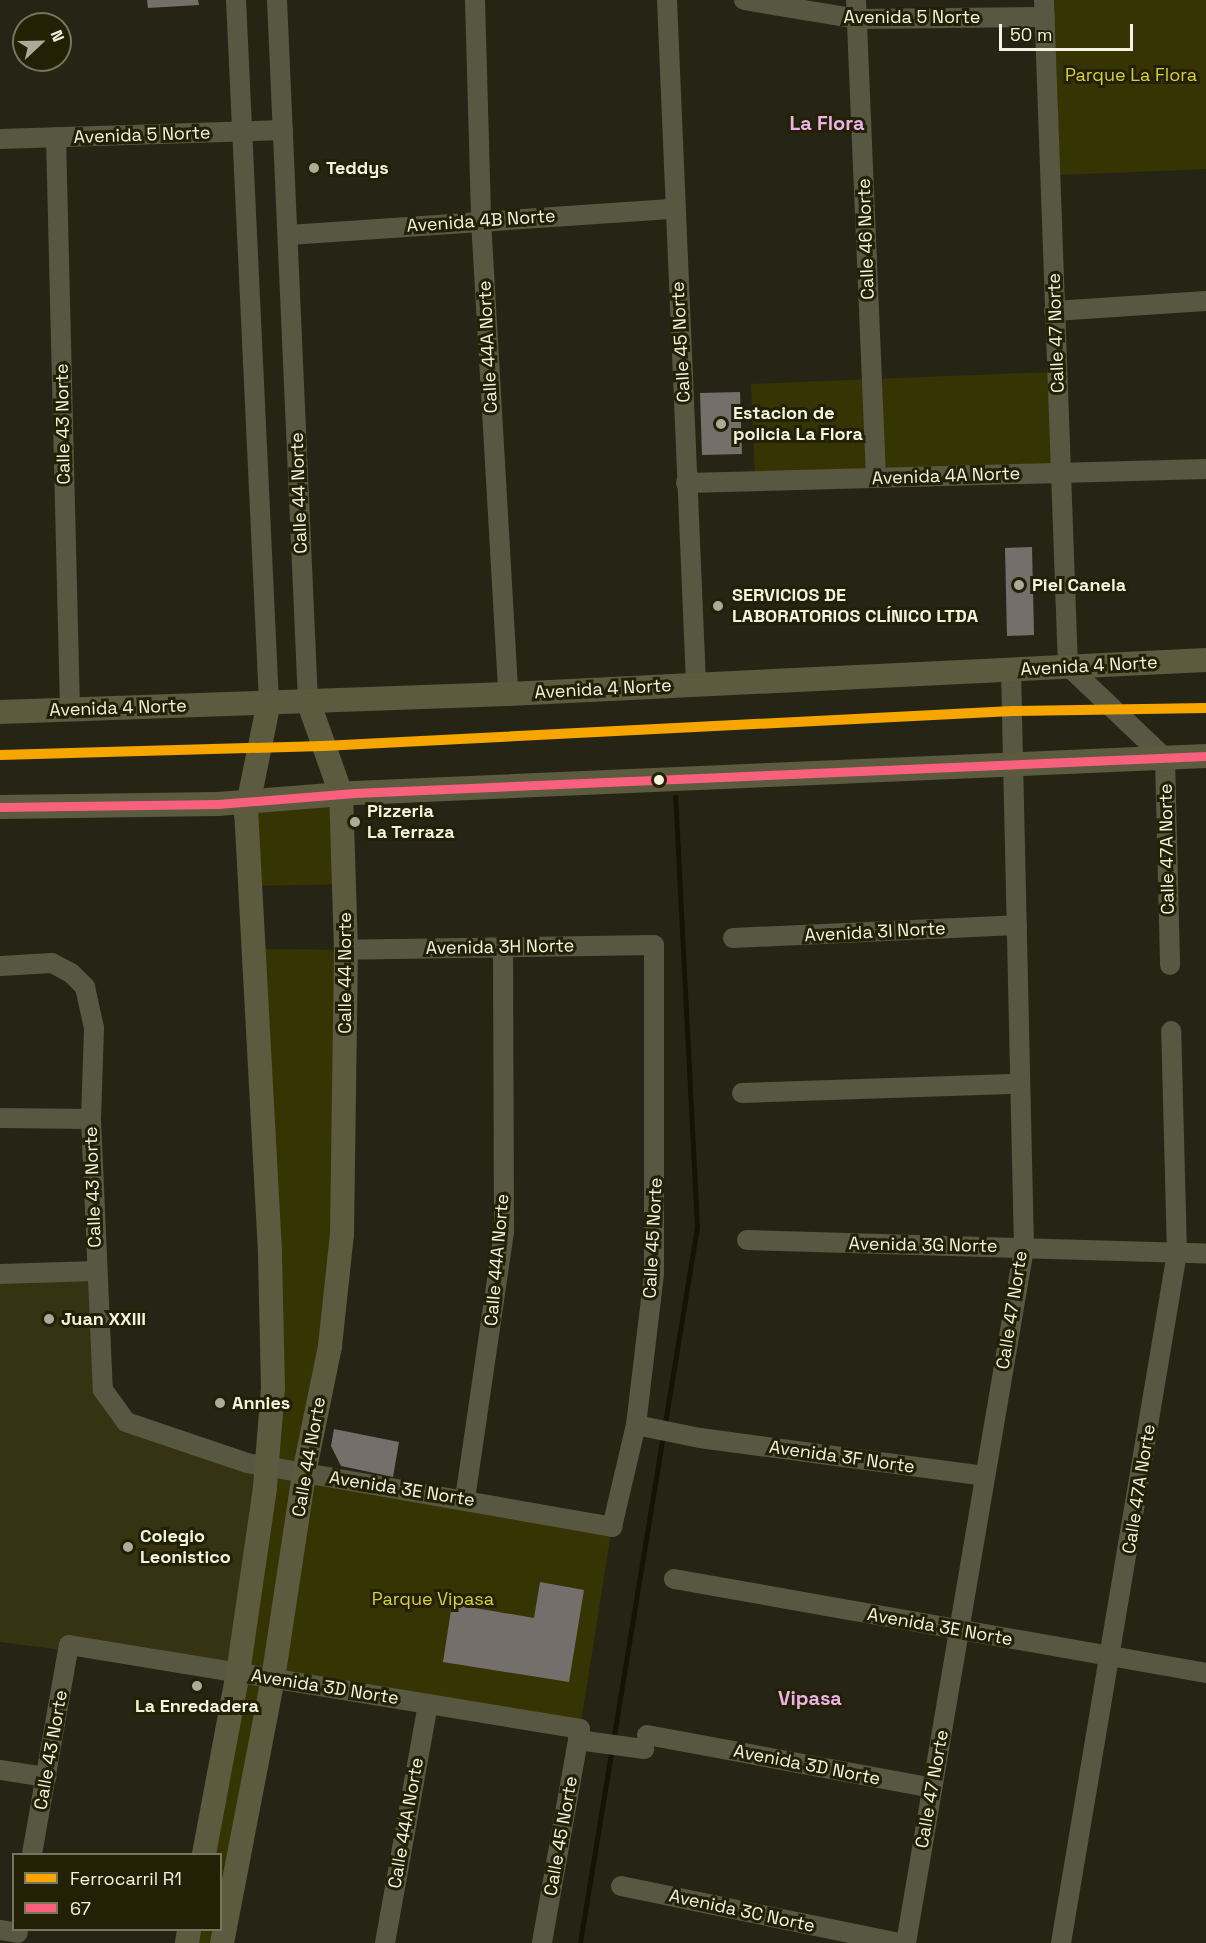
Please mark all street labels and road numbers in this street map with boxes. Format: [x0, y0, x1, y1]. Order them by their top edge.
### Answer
street label: Avenida 5 Norte [844, 6, 980, 28]
street label: Avenida 5 Norte [73, 122, 211, 148]
street label: Calle 46 Norte [853, 178, 879, 300]
street label: Avenida 4B Norte [406, 205, 556, 237]
street label: Calle 47 Norte [1043, 273, 1069, 393]
street label: Calle 44A Norte [474, 280, 502, 414]
street label: Calle 45 Norte [667, 281, 695, 403]
street label: Calle 43 Norte [51, 363, 75, 485]
street label: Calle 44 Norte [286, 432, 312, 554]
street label: Avenida 4A Norte [871, 463, 1021, 489]
street label: Avenida 4 Norte [1020, 652, 1158, 680]
street label: Avenida 4 Norte [534, 675, 672, 703]
street label: Avenida 4 Norte [49, 695, 187, 721]
street label: Calle 47A Norte [1155, 783, 1179, 915]
street label: Calle 44 Norte [334, 912, 356, 1034]
street label: Avenida 3I Norte [804, 918, 946, 946]
street label: Avenida 3H Norte [425, 935, 575, 959]
street label: Calle 43 Norte [80, 1126, 106, 1248]
street label: Calle 45 Norte [639, 1177, 667, 1299]
street label: Calle 44A Norte [480, 1193, 514, 1327]
street label: Avenida 3G Norte [848, 1233, 998, 1257]
street label: Calle 47 Norte [992, 1249, 1032, 1371]
street label: Calle 44 Norte [288, 1395, 330, 1519]
street label: Calle 47A Norte [1118, 1422, 1160, 1556]
street label: Avenida 3F Norte [768, 1436, 916, 1478]
street label: Avenida 3E Norte [328, 1467, 476, 1511]
street label: Avenida 3E Norte [866, 1604, 1014, 1650]
street label: Avenida 3D Norte [250, 1665, 400, 1709]
street label: Calle 43 Norte [30, 1688, 72, 1812]
street label: Calle 47 Norte [911, 1728, 953, 1850]
street label: Avenida 3D Norte [732, 1740, 882, 1790]
street label: Calle 44A Norte [384, 1756, 428, 1890]
street label: Calle 45 Norte [540, 1774, 582, 1898]
street label: Avenida 3C Norte [667, 1885, 817, 1937]

